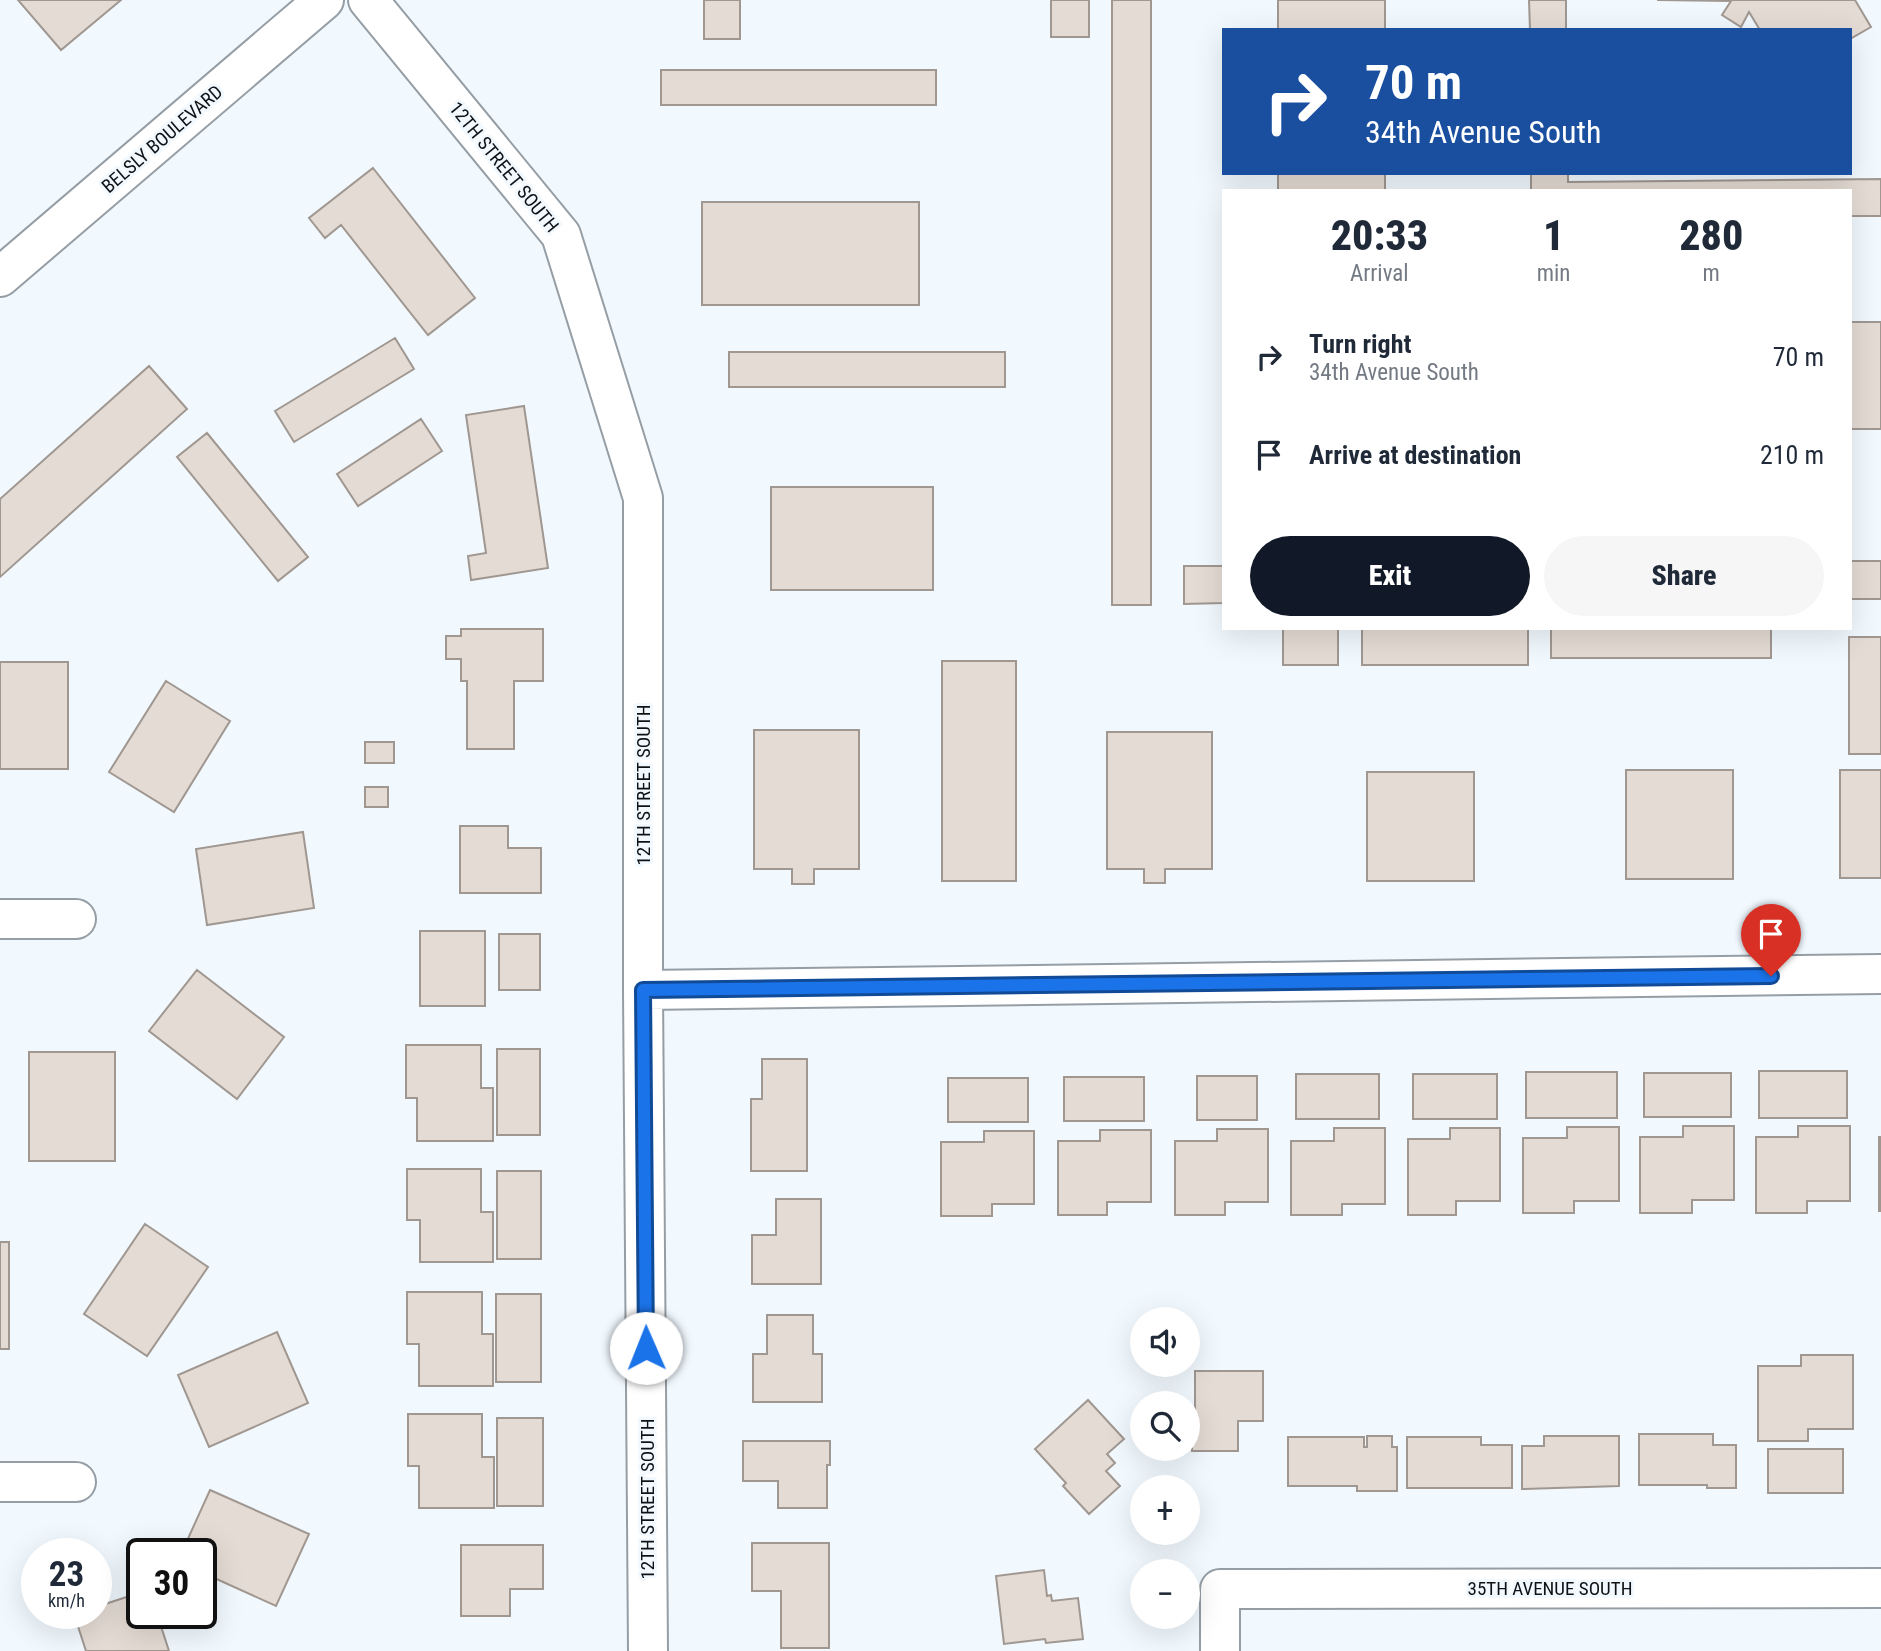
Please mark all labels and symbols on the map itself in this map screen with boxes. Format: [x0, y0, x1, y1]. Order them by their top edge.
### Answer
street label: BELSLY BOULEVARD [97, 80, 227, 198]
street label: 12TH STREET SOUTH [444, 97, 564, 237]
street label: 12TH STREET SOUTH [632, 704, 655, 866]
pin [1741, 904, 1801, 976]
position arrow [609, 1311, 683, 1385]
street label: 12TH STREET SOUTH [636, 1418, 659, 1580]
speed limit sign: 30 [126, 1538, 217, 1629]
street label: 35TH AVENUE SOUTH [1468, 1577, 1632, 1600]

